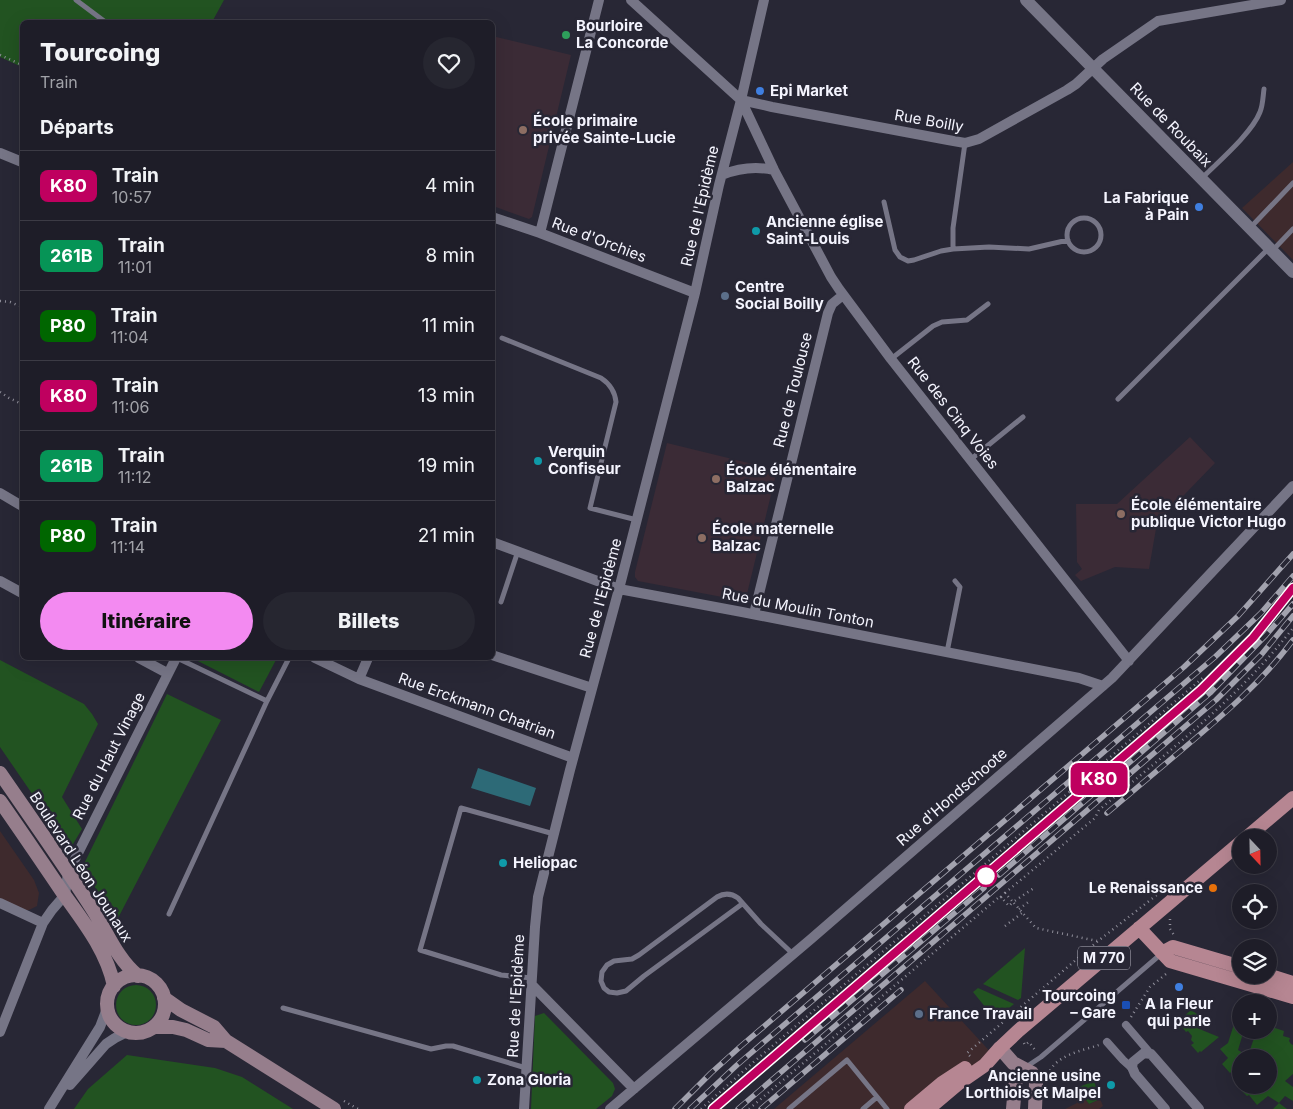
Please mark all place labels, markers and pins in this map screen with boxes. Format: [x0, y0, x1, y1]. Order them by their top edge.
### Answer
place label: Bourloire La Concorde [576, 16, 669, 52]
marker: Bourloire La Concorde [560, 29, 572, 41]
place label: Epi Market [770, 81, 849, 100]
marker: Epi Market [754, 85, 766, 97]
place label: École primaire privée Sainte-Lucie [533, 111, 676, 147]
marker: École primaire privée Sainte-Lucie [517, 124, 529, 136]
place label: La Fabrique à Pain [1104, 188, 1189, 224]
marker: La Fabrique à Pain [1193, 201, 1205, 213]
place label: Ancienne église Saint-Louis [766, 212, 883, 248]
marker: Ancienne église Saint-Louis [750, 225, 762, 237]
place label: Centre Social Boilly [735, 277, 824, 313]
marker: Centre Social Boilly [719, 290, 731, 302]
place label: Verquin Confiseur [548, 442, 621, 478]
marker: Verquin Confiseur [532, 455, 544, 467]
place label: École élémentaire Balzac [726, 460, 857, 496]
marker: École élémentaire Balzac [710, 473, 722, 485]
place label: École élémentaire publique Victor Hugo [1131, 495, 1286, 531]
marker: École élémentaire publique Victor Hugo [1115, 508, 1127, 520]
place label: École maternelle Balzac [712, 519, 834, 555]
marker: École maternelle Balzac [696, 532, 708, 544]
place label: Heliopac [513, 853, 578, 872]
marker: Heliopac [497, 857, 509, 869]
unlabelled marker [975, 865, 997, 887]
place label: Le Renaissance [1089, 878, 1203, 897]
marker: Le Renaissance [1207, 882, 1219, 894]
marker: A la Fleur qui parle [1173, 981, 1185, 993]
place label: Tourcoing – Gare [1042, 986, 1116, 1022]
place label: A la Fleur qui parle [1145, 994, 1213, 1030]
marker: Tourcoing – Gare [1120, 999, 1132, 1011]
place label: France Travail [929, 1004, 1032, 1023]
marker: France Travail [913, 1008, 925, 1020]
place label: Ancienne usine Lorthiois et Malpel [966, 1066, 1101, 1102]
place label: Zona Gloria [487, 1070, 571, 1089]
marker: Zona Gloria [471, 1074, 483, 1086]
marker: Ancienne usine Lorthiois et Malpel [1105, 1079, 1117, 1091]

